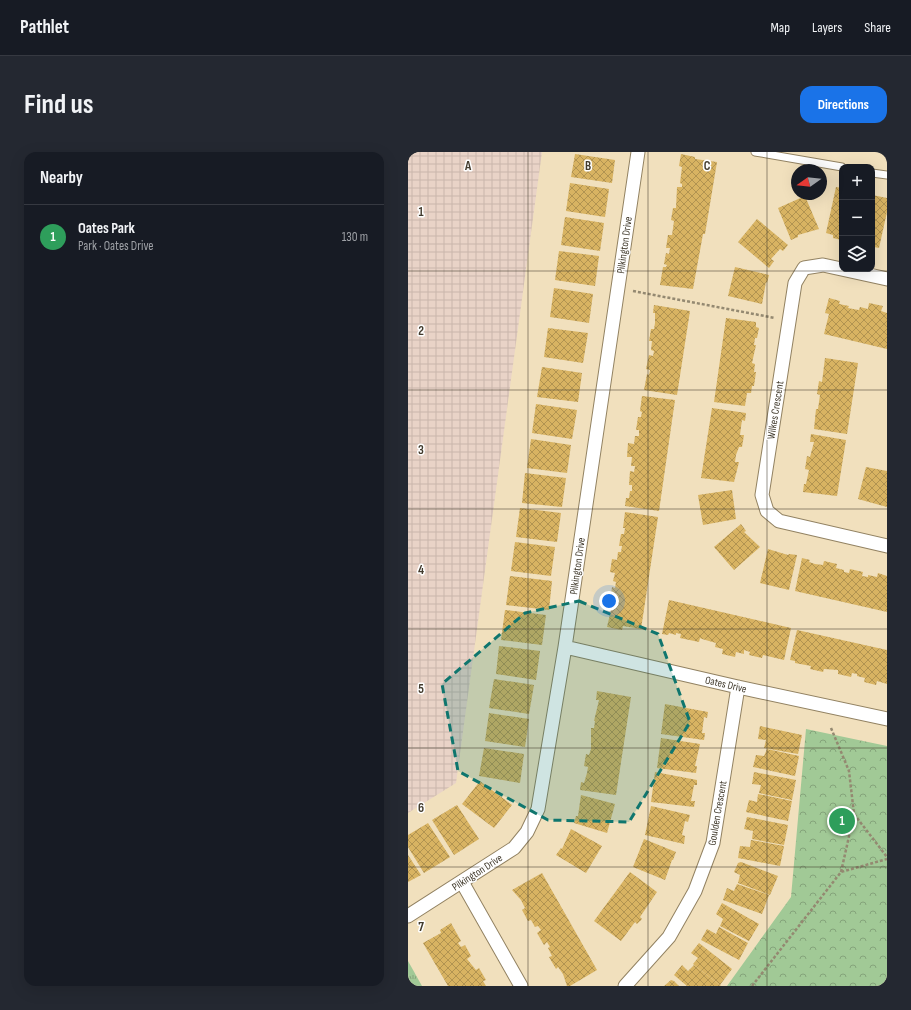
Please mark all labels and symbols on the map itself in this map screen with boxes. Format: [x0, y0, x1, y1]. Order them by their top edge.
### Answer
text: A [464, 158, 472, 174]
text: B [585, 158, 591, 174]
text: C [704, 158, 711, 174]
north arrow [791, 164, 827, 200]
text: 1 [418, 204, 424, 220]
street label: Pilkington Drive [614, 216, 635, 274]
text: 2 [418, 323, 424, 339]
street label: Wilkes Crescent [764, 379, 787, 440]
text: 3 [418, 442, 424, 458]
street label: Pilkington Drive [567, 537, 588, 595]
text: 4 [418, 562, 424, 578]
your location [599, 591, 619, 611]
street label: Oates Drive [704, 673, 748, 696]
text: 5 [418, 681, 424, 697]
street label: Goulden Crescent [705, 779, 730, 847]
text: 6 [418, 800, 424, 816]
pin: 1 [829, 806, 855, 836]
street label: Pilkington Drive [450, 851, 505, 894]
text: 7 [418, 919, 424, 935]

